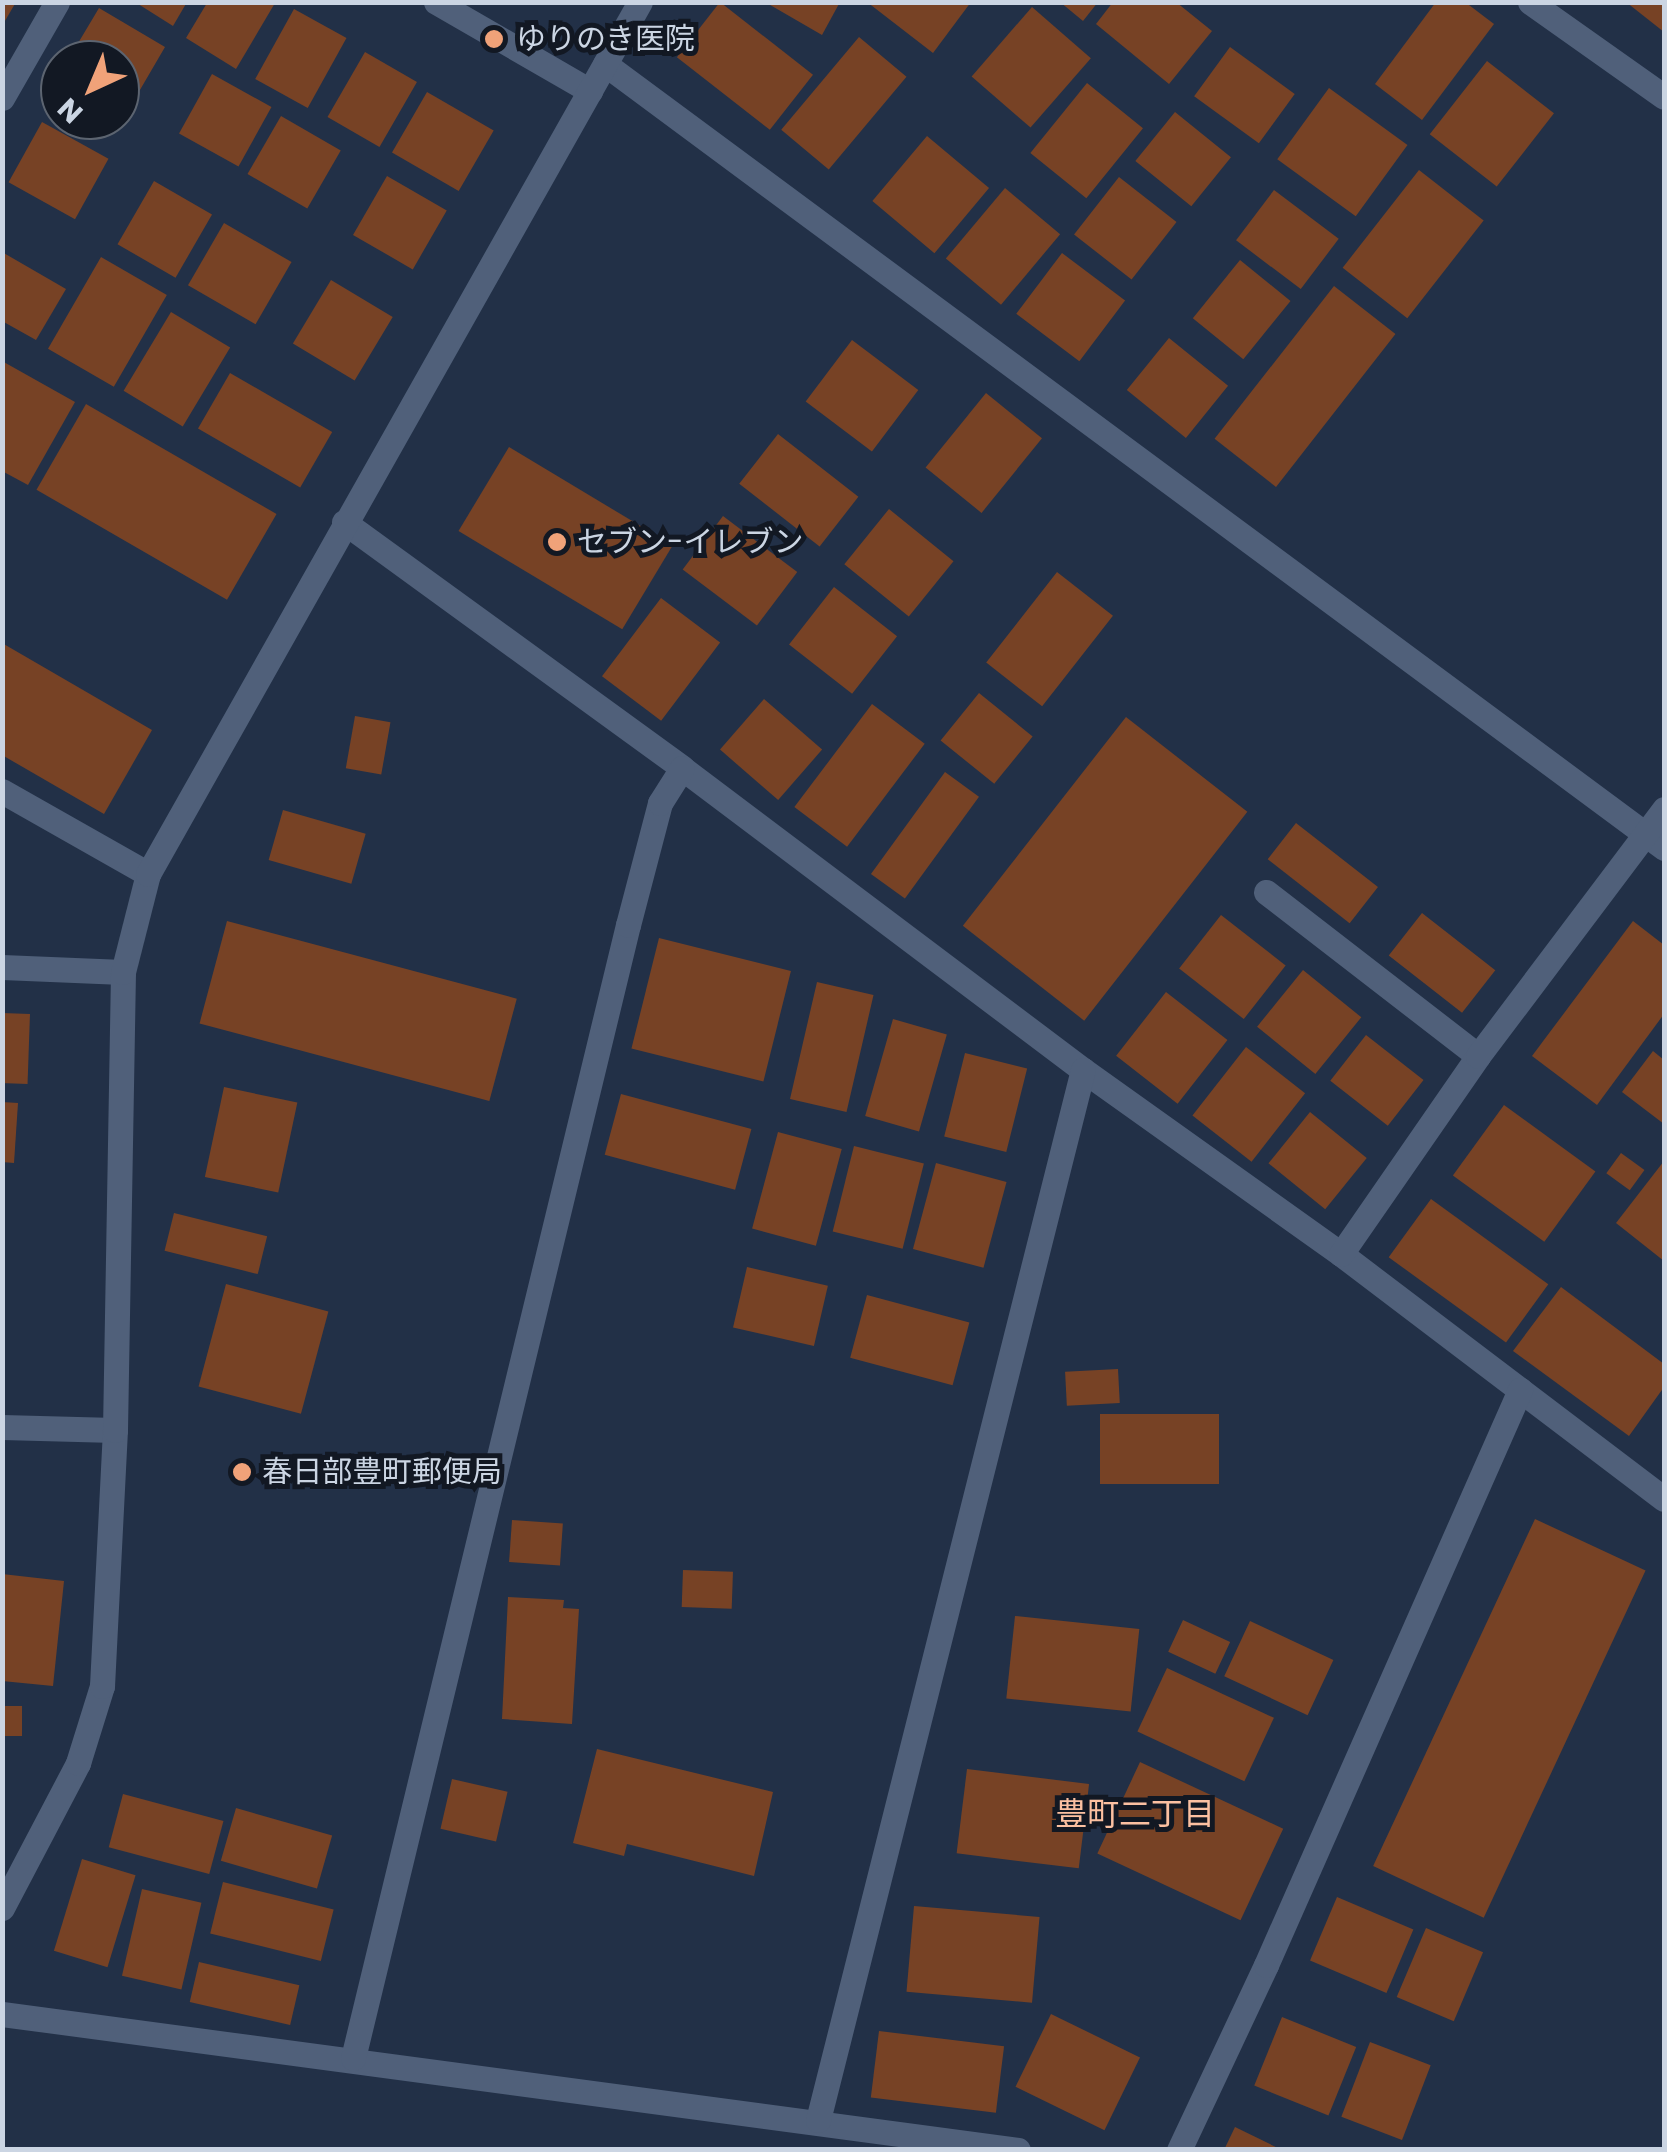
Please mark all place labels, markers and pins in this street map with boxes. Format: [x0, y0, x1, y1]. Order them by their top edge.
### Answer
place label: ゆりのき医院 [516, 21, 696, 57]
marker: ゆりのき医院 [481, 26, 507, 52]
place label: セブン-イレブン [577, 524, 804, 560]
marker: セブン-イレブン [546, 531, 568, 553]
place label: 春日部豊町郵便局 [262, 1454, 502, 1490]
marker: 春日部豊町郵便局 [231, 1461, 253, 1483]

